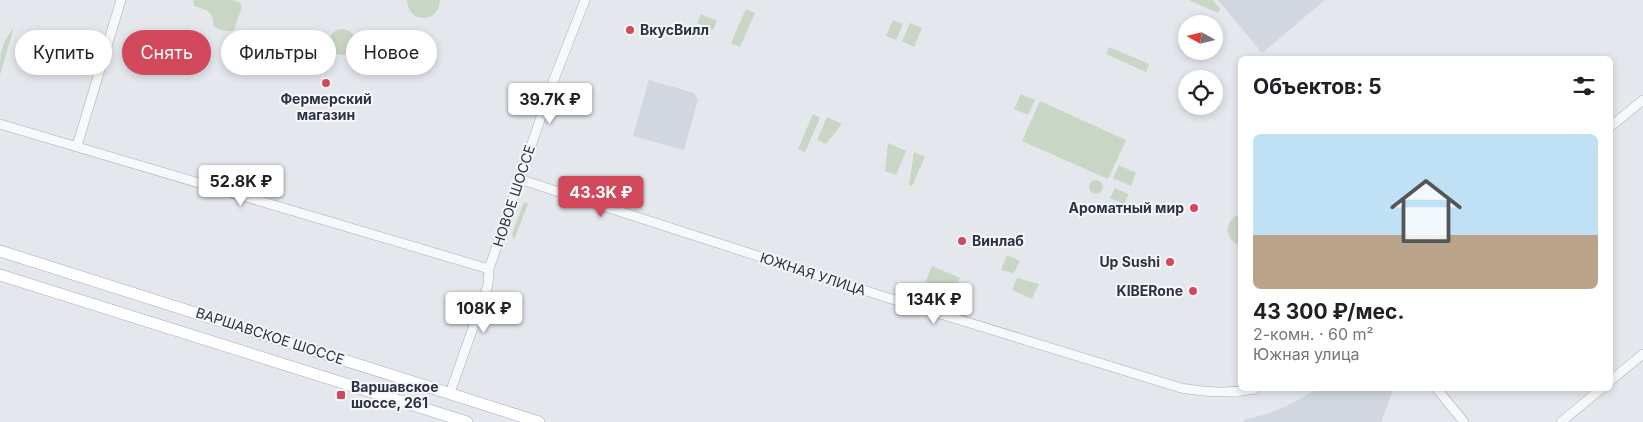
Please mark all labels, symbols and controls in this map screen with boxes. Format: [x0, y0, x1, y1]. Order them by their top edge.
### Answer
north arrow [1178, 15, 1222, 60]
map controls [1178, 15, 1223, 115]
place label: ВкусВилл [640, 21, 709, 38]
marker: ВкусВилл [624, 24, 636, 36]
chip: Купить [15, 30, 112, 75]
chip: Снять [122, 30, 211, 75]
chip: Фильтры [221, 30, 336, 75]
chip: Новое [346, 30, 437, 75]
button: locate [1178, 70, 1223, 115]
icon: filters [1570, 72, 1598, 100]
text: Объектов: 5 [1253, 74, 1382, 99]
marker: Фермерский магазин [320, 77, 332, 89]
pin: 39.7K ₽ [504, 82, 596, 125]
text: 39.7K ₽ [519, 89, 581, 109]
place label: Фермерский магазин [280, 90, 372, 123]
street label: НОВОЕ ШОССЕ [489, 143, 538, 249]
pin: 52.8K ₽ [195, 164, 287, 207]
icon: home [1381, 166, 1471, 256]
text: 52.8K ₽ [210, 171, 272, 191]
pin: 43.3K ₽ [555, 176, 647, 218]
text: 43.3K ₽ [569, 182, 633, 202]
place label: Ароматный мир [1068, 199, 1184, 216]
marker: Ароматный мир [1188, 202, 1200, 214]
place label: Винлаб [972, 232, 1024, 249]
marker: Винлаб [956, 235, 968, 247]
street label: ЮЖНАЯ УЛИЦА [758, 248, 869, 299]
place label: Up Sushi [1099, 253, 1160, 270]
marker: Up Sushi [1164, 256, 1176, 268]
pin: 134K ₽ [893, 282, 975, 325]
place label: KIBERone [1117, 282, 1183, 299]
marker: KIBERone [1187, 285, 1199, 297]
text: 134K ₽ [906, 289, 962, 309]
pin: 108K ₽ [443, 292, 525, 334]
text: 108K ₽ [456, 298, 512, 318]
text: 43 300 ₽/мес. [1253, 299, 1404, 324]
street label: ВАРШАВСКОЕ ШОССЕ [194, 303, 347, 368]
text: 2-комн. · 60 m² [1253, 324, 1374, 344]
text: Южная улица [1253, 344, 1359, 364]
place label: Варшавское шоссе, 261 [351, 378, 438, 411]
marker: Варшавское шоссе, 261 [335, 389, 347, 401]

